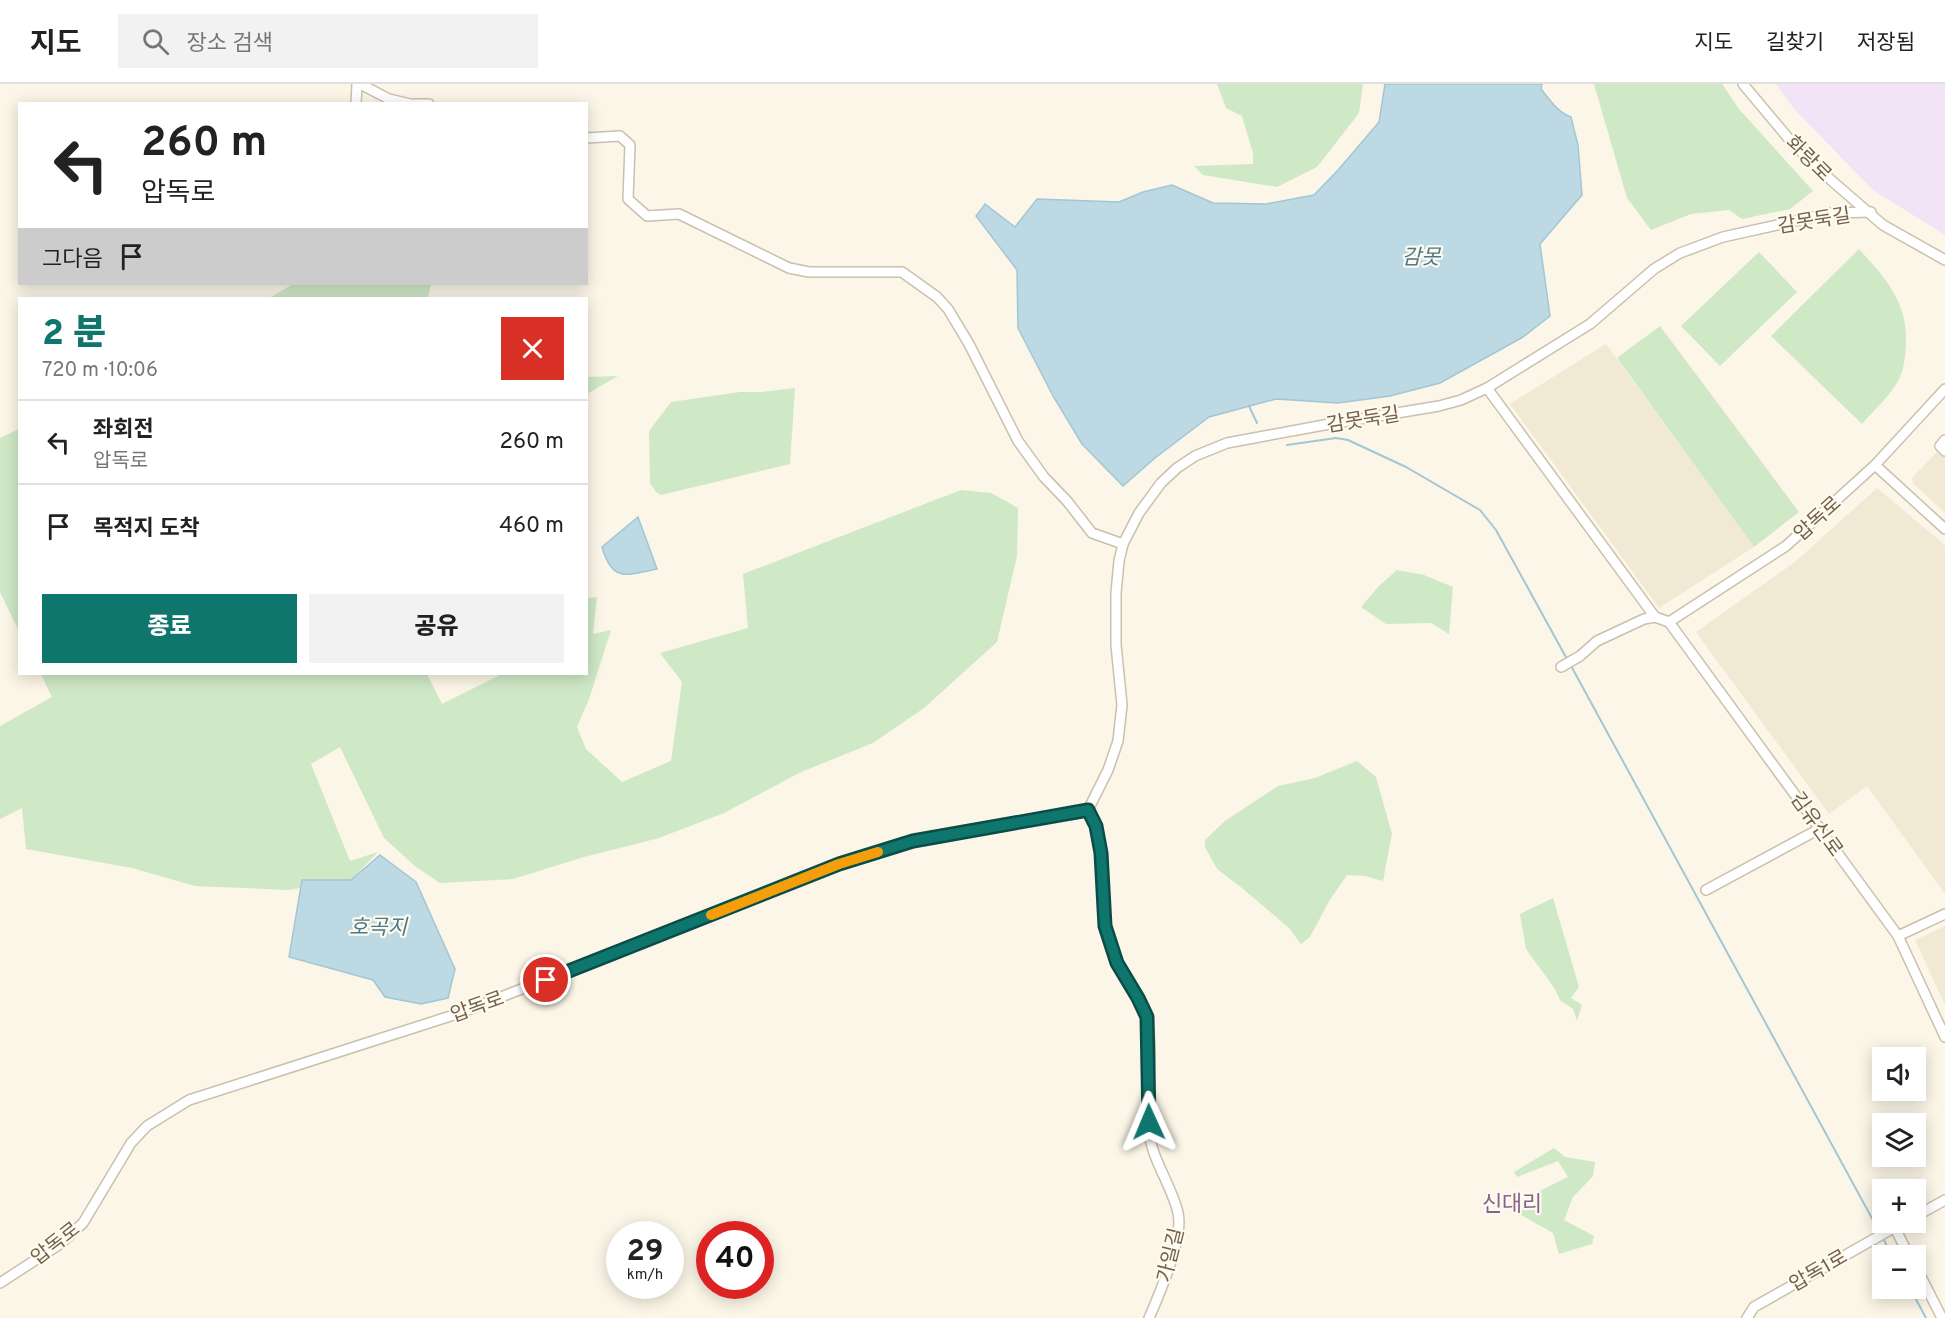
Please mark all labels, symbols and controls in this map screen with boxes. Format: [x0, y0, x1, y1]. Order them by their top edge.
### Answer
search box [118, 14, 538, 68]
icon: search [139, 25, 172, 58]
text: 지도 [30, 27, 82, 63]
text: 지도 [1694, 30, 1733, 57]
text: 길찾기 [1766, 30, 1824, 57]
text: 저장됨 [1857, 30, 1915, 57]
text: 장소 검색 [187, 31, 273, 58]
text: 260 m [141, 118, 267, 171]
icon: left [42, 126, 120, 204]
street label: 화랑로 [1779, 131, 1836, 188]
text: 압독로 [141, 177, 216, 211]
street label: 감못둑길 [1776, 203, 1853, 241]
icon: arrive [115, 240, 148, 273]
water label: 감못 [1402, 245, 1442, 272]
text: 그다음 [42, 247, 103, 274]
text: 2 분 [42, 312, 106, 358]
button: close [501, 317, 564, 380]
text: 720 m · 10:06 [42, 358, 158, 384]
street label: 감못둑길 [1325, 402, 1402, 440]
text: 좌회전 [93, 417, 154, 444]
icon: left [42, 426, 75, 459]
text: 260 m [499, 429, 564, 456]
text: 압독로 [93, 449, 148, 475]
street label: 압독로 [1789, 491, 1848, 548]
icon: arrive [42, 510, 75, 543]
text: 460 m [499, 513, 564, 540]
text: 목적지 도착 [93, 516, 200, 543]
button: 종료 [42, 594, 297, 663]
button: 공유 [309, 594, 564, 663]
street label: 김유신로 [1783, 788, 1848, 863]
water label: 호곡지 [349, 915, 409, 942]
pin [520, 954, 571, 1005]
icon: arrive [529, 963, 562, 996]
street label: 압독로 [447, 986, 508, 1030]
map controls [1872, 1047, 1926, 1299]
button: sound [1872, 1047, 1926, 1101]
position arrow [1117, 1090, 1181, 1154]
button: layers [1872, 1113, 1926, 1167]
button: + [1872, 1179, 1926, 1233]
district label: 신대리 [1482, 1192, 1542, 1219]
street label: 압독로 [26, 1217, 86, 1272]
speed limit sign: 40 [696, 1221, 774, 1299]
street label: 가일길 [1153, 1226, 1191, 1285]
text: 29 [627, 1234, 663, 1271]
street label: 압독1로 [1785, 1245, 1853, 1299]
button: − [1872, 1245, 1926, 1299]
text: km/h [627, 1266, 663, 1285]

